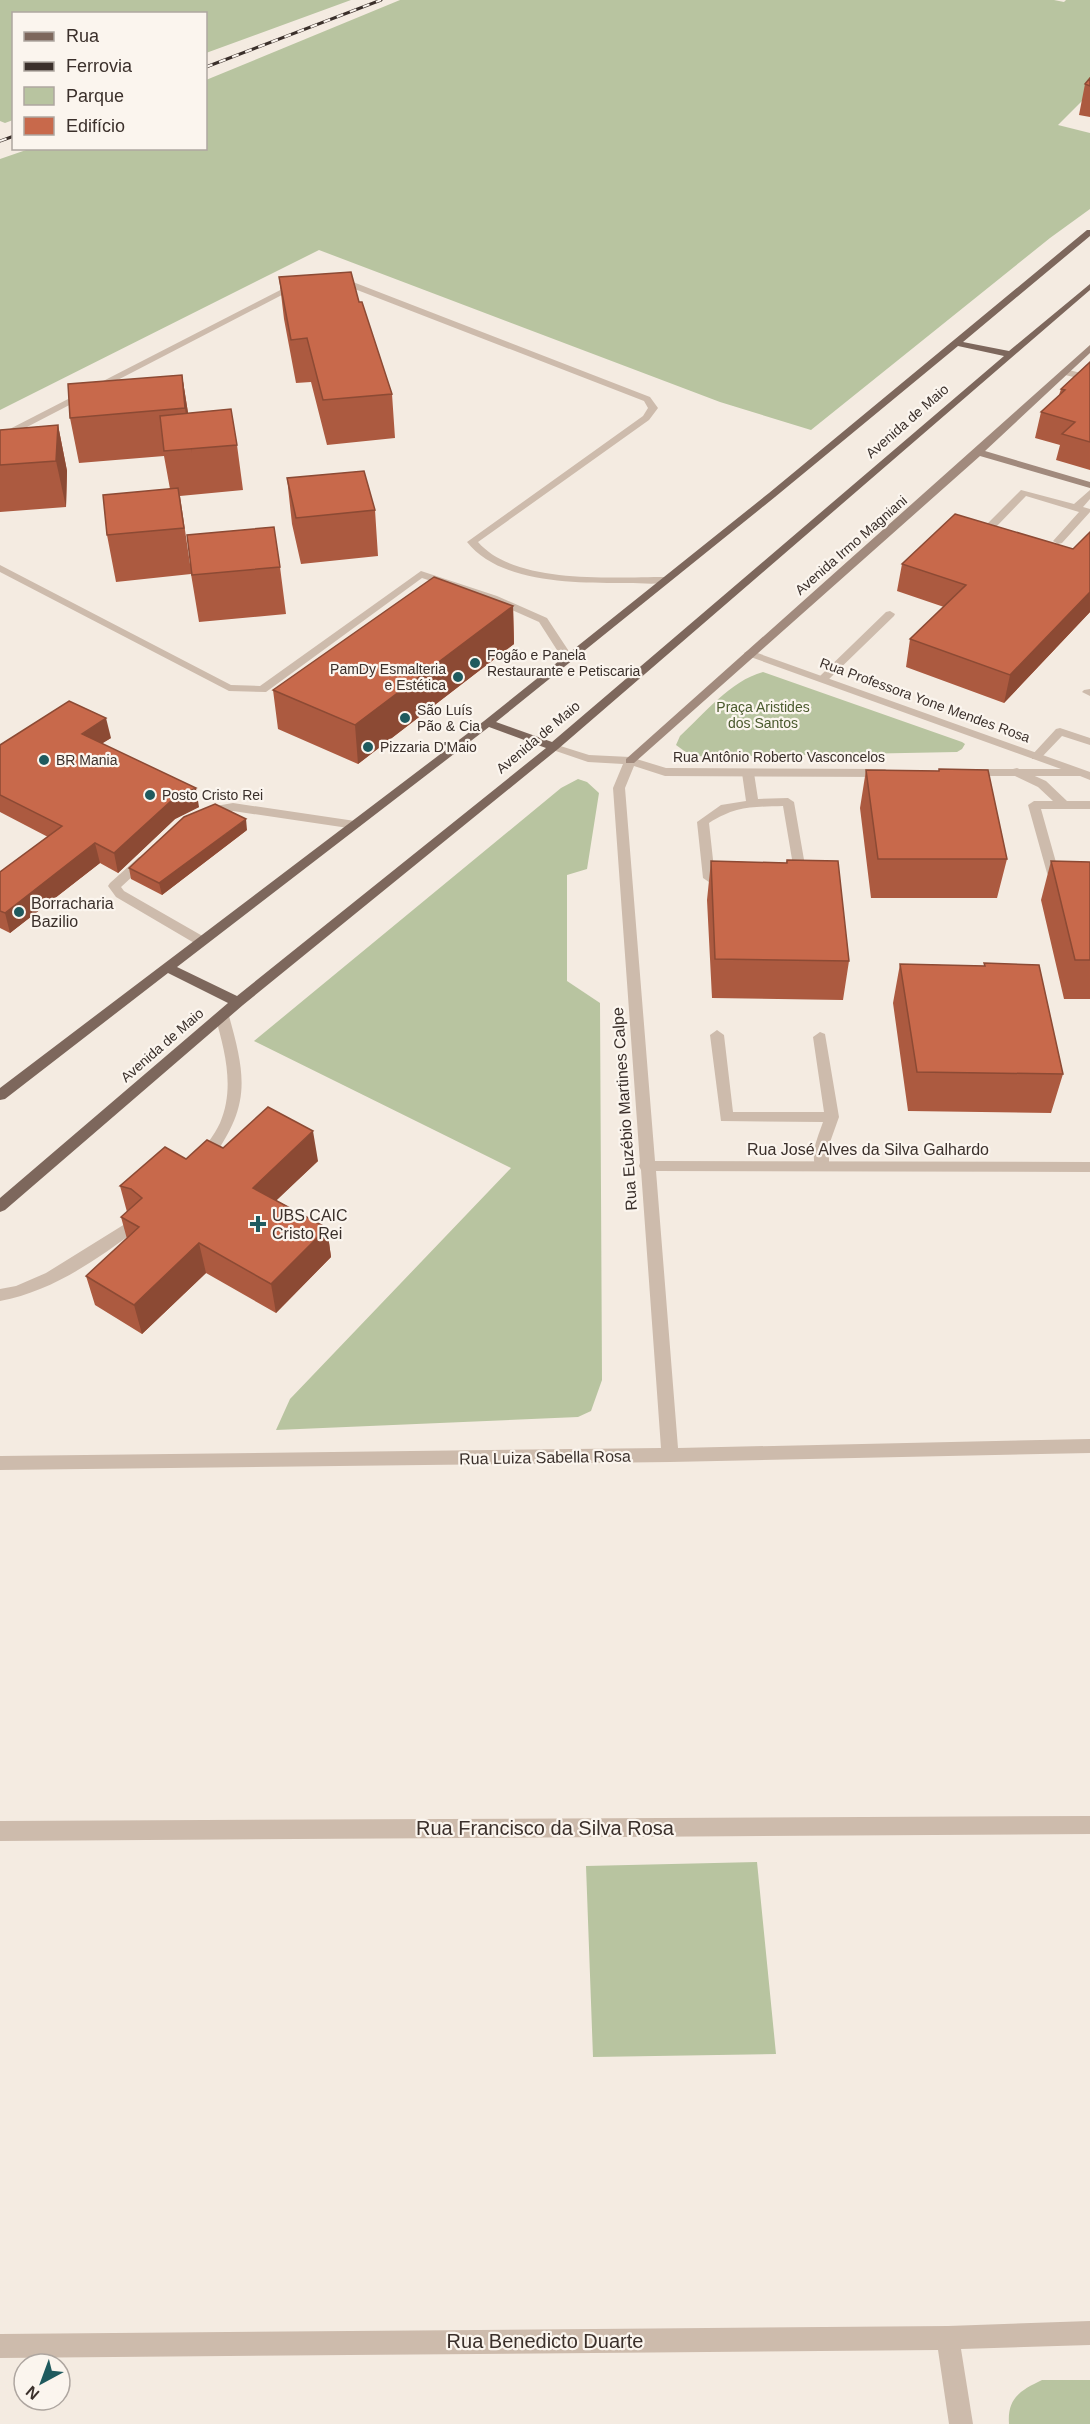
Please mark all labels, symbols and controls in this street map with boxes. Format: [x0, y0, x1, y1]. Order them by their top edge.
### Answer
legend [12, 12, 207, 150]
text: Rua [66, 26, 100, 46]
text: Ferrovia [66, 56, 133, 76]
text: Parque [66, 86, 124, 106]
text: Edifício [66, 116, 125, 136]
street label: Avenida de Maio [862, 381, 952, 461]
street label: Avenida Irmo Magniani [792, 492, 910, 598]
place label: Fogão e Panela Restaurante e Petiscaria [487, 647, 641, 679]
street label: Rua Professora Yone Mendes Rosa [818, 654, 1033, 746]
marker: Fogão e Panela Restaurante e Petiscaria [468, 656, 482, 670]
place label: PamDy Esmalteria e Estética [330, 661, 446, 693]
marker: PamDy Esmalteria e Estética [451, 670, 465, 684]
street label: Avenida de Maio [493, 697, 583, 777]
park label: Praça Aristides dos Santos [716, 699, 810, 731]
place label: São Luís Pão & Cia [417, 702, 480, 734]
marker: São Luís Pão & Cia [398, 711, 412, 725]
place label: Pizzaria D'Maio [380, 739, 477, 755]
marker: Pizzaria D'Maio [361, 740, 375, 754]
street label: Rua Antônio Roberto Vasconcelos [673, 749, 885, 765]
place label: BR Mania [56, 752, 118, 768]
marker: BR Mania [37, 753, 51, 767]
place label: Posto Cristo Rei [162, 787, 263, 803]
marker: Posto Cristo Rei [143, 788, 157, 802]
place label: Borracharia Bazilio [31, 895, 114, 930]
marker: Borracharia Bazilio [12, 905, 26, 919]
street label: Avenida de Maio [117, 1005, 207, 1085]
street label: Rua Euzébio Martines Calpe [609, 1007, 640, 1211]
street label: Rua José Alves da Silva Galhardo [747, 1141, 989, 1158]
place label: UBS CAIC Cristo Rei [272, 1207, 348, 1242]
marker: UBS CAIC Cristo Rei [249, 1215, 267, 1233]
street label: Rua Luiza Sabella Rosa [459, 1448, 631, 1467]
street label: Rua Francisco da Silva Rosa [416, 1817, 675, 1839]
street label: Rua Benedicto Duarte [447, 2330, 643, 2352]
north arrow [12, 2352, 72, 2412]
text: N [23, 2383, 42, 2403]

